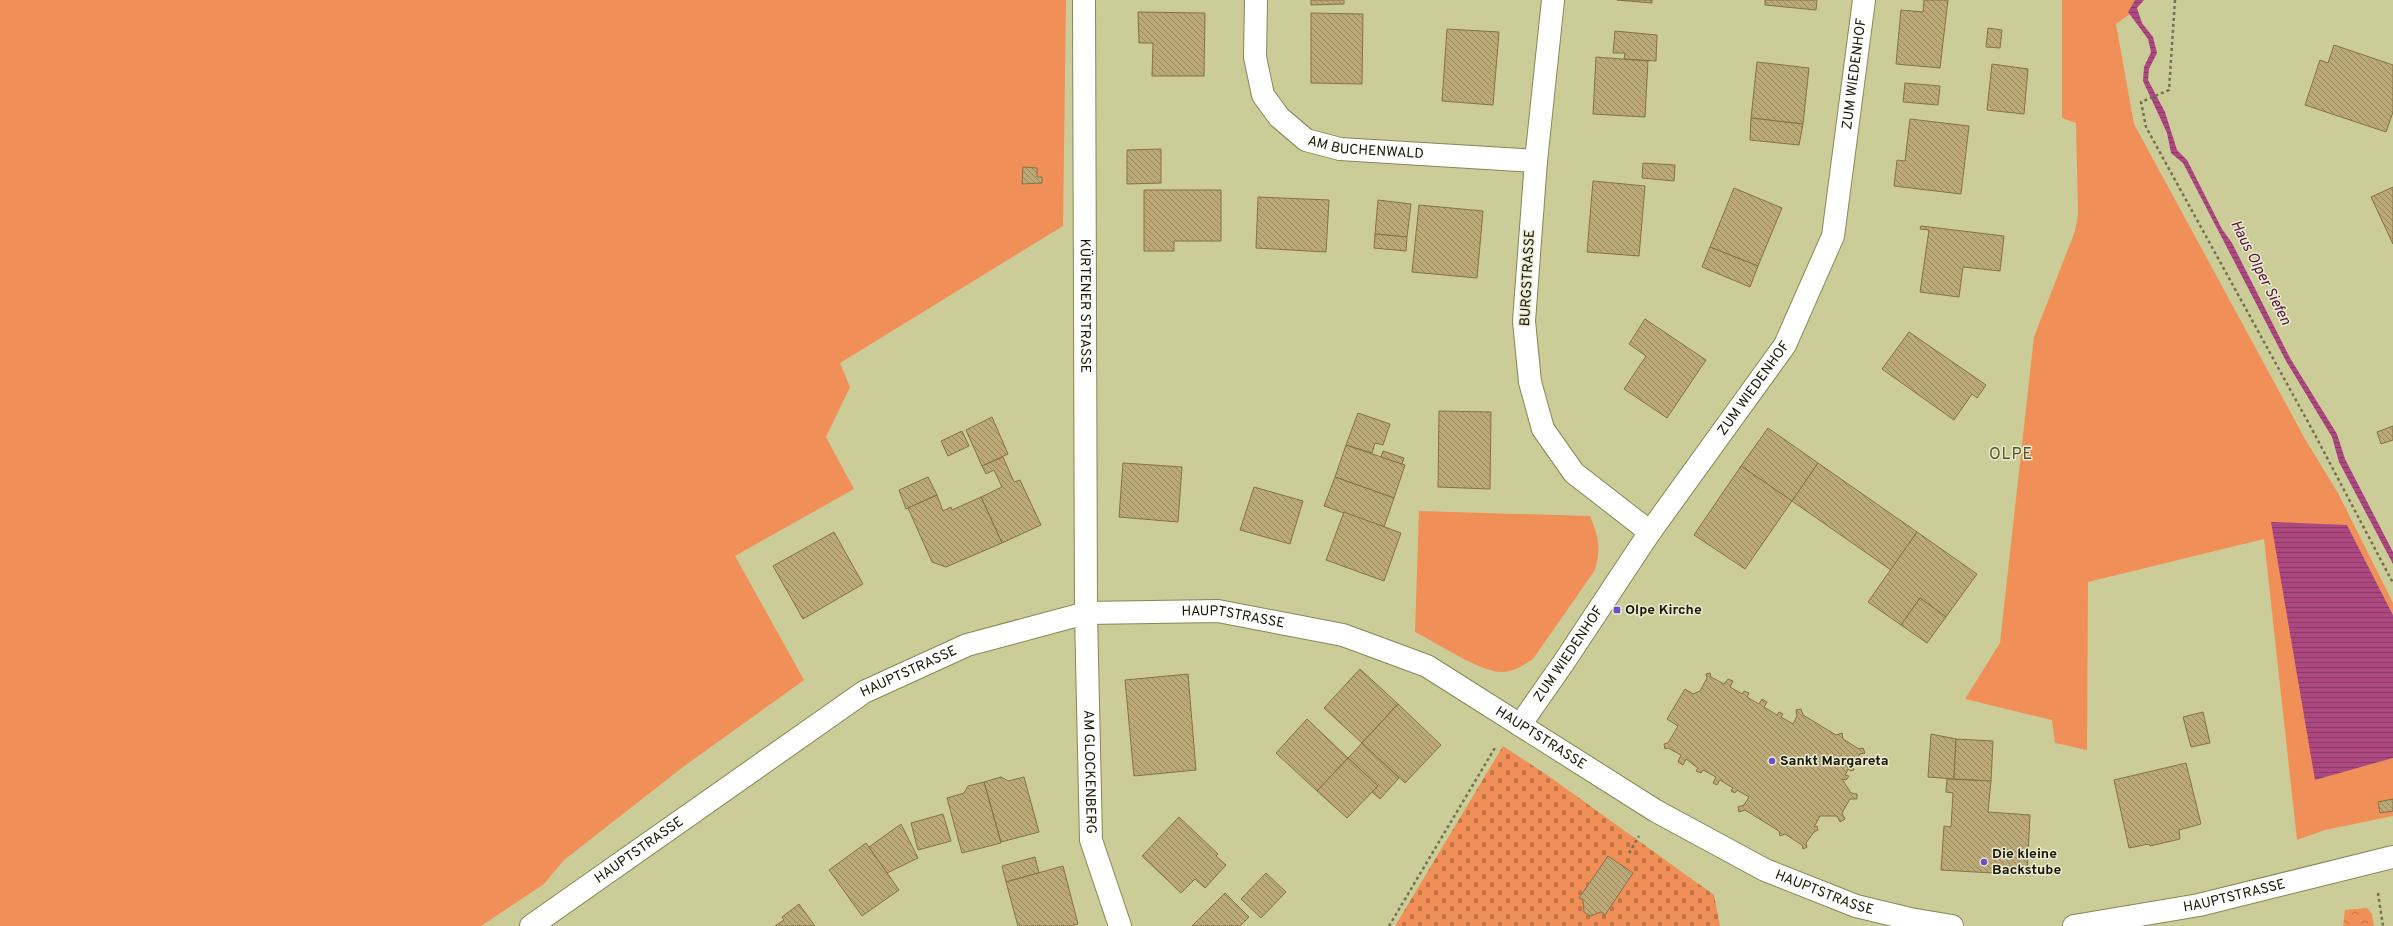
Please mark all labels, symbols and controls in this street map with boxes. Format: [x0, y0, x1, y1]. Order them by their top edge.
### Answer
street label: ZUM WIEDENHOF [1839, 17, 1870, 131]
street label: AM BUCHENWALD [1306, 132, 1424, 163]
water label: Haus Olper Siefen [2225, 217, 2295, 329]
street label: BURGSTRASSE [1517, 229, 1539, 327]
street label: KÜRTENER STRASSE [1076, 239, 1094, 373]
street label: ZUM WIEDENHOF [1714, 338, 1794, 439]
district label: OLPE [1989, 445, 2033, 465]
street label: HAUPTSTRASSE [1181, 602, 1286, 632]
place label: Olpe Kirche [1625, 602, 1702, 619]
street label: ZUM WIEDENHOF [1530, 603, 1607, 705]
marker: Olpe Kirche [1612, 605, 1622, 615]
street label: HAUPTSTRASSE [858, 642, 960, 701]
street label: HAUPTSTRASSE [1492, 703, 1589, 773]
street label: AM GLOCKENBERG [1080, 710, 1099, 834]
place label: Sankt Margareta [1780, 753, 1889, 770]
marker: Sankt Margareta [1767, 756, 1777, 766]
street label: HAUPTSTRASSE [591, 813, 687, 887]
place label: Die kleine Backstube [1992, 846, 2062, 879]
marker: Die kleine Backstube [1979, 857, 1989, 867]
street label: HAUPTSTRASSE [1773, 866, 1876, 918]
street label: HAUPTSTRASSE [2182, 876, 2287, 916]

